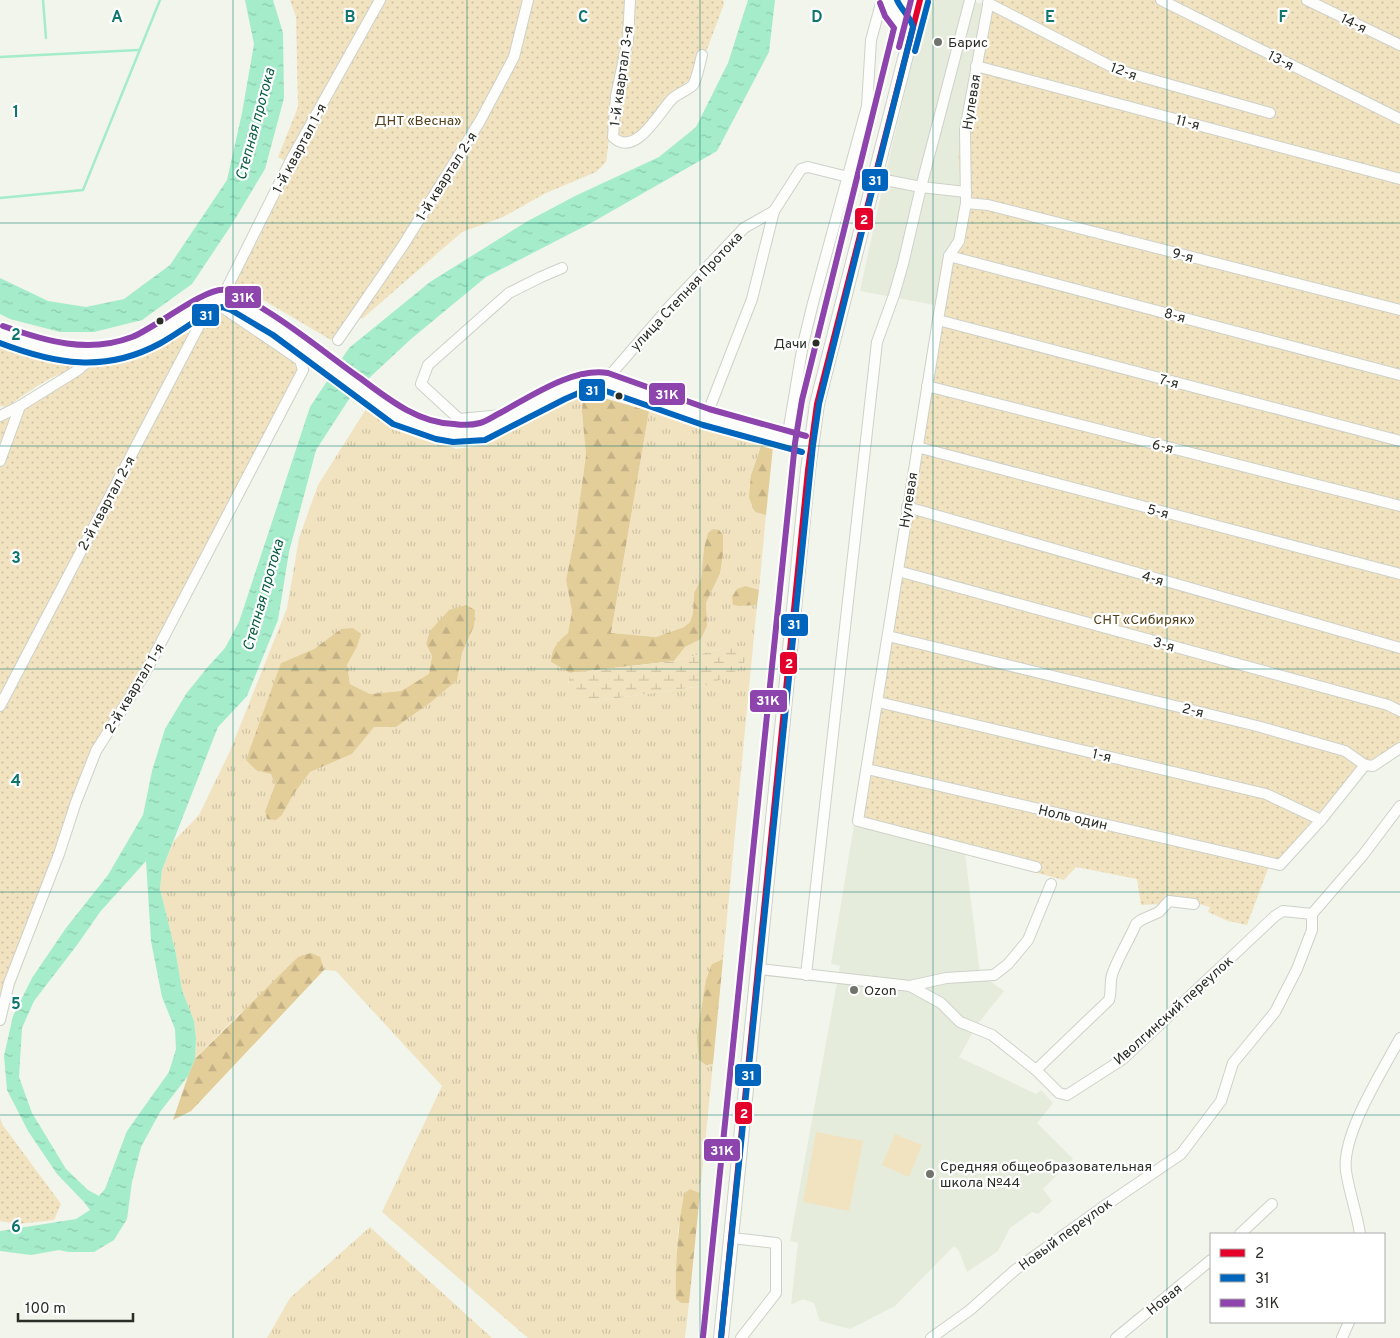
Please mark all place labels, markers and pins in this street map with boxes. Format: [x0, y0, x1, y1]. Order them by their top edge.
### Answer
place label: Барис [948, 35, 988, 52]
marker: Барис [932, 36, 944, 48]
unlabelled marker [155, 316, 165, 326]
place label: Дачи [774, 337, 807, 353]
marker: Дачи [811, 338, 821, 348]
unlabelled marker [614, 391, 624, 401]
place label: Ozon [864, 983, 897, 1000]
marker: Ozon [848, 984, 860, 996]
place label: Средняя общеобразовательная школа №44 [940, 1159, 1152, 1192]
marker: Средняя общеобразовательная школа №44 [924, 1168, 936, 1180]

